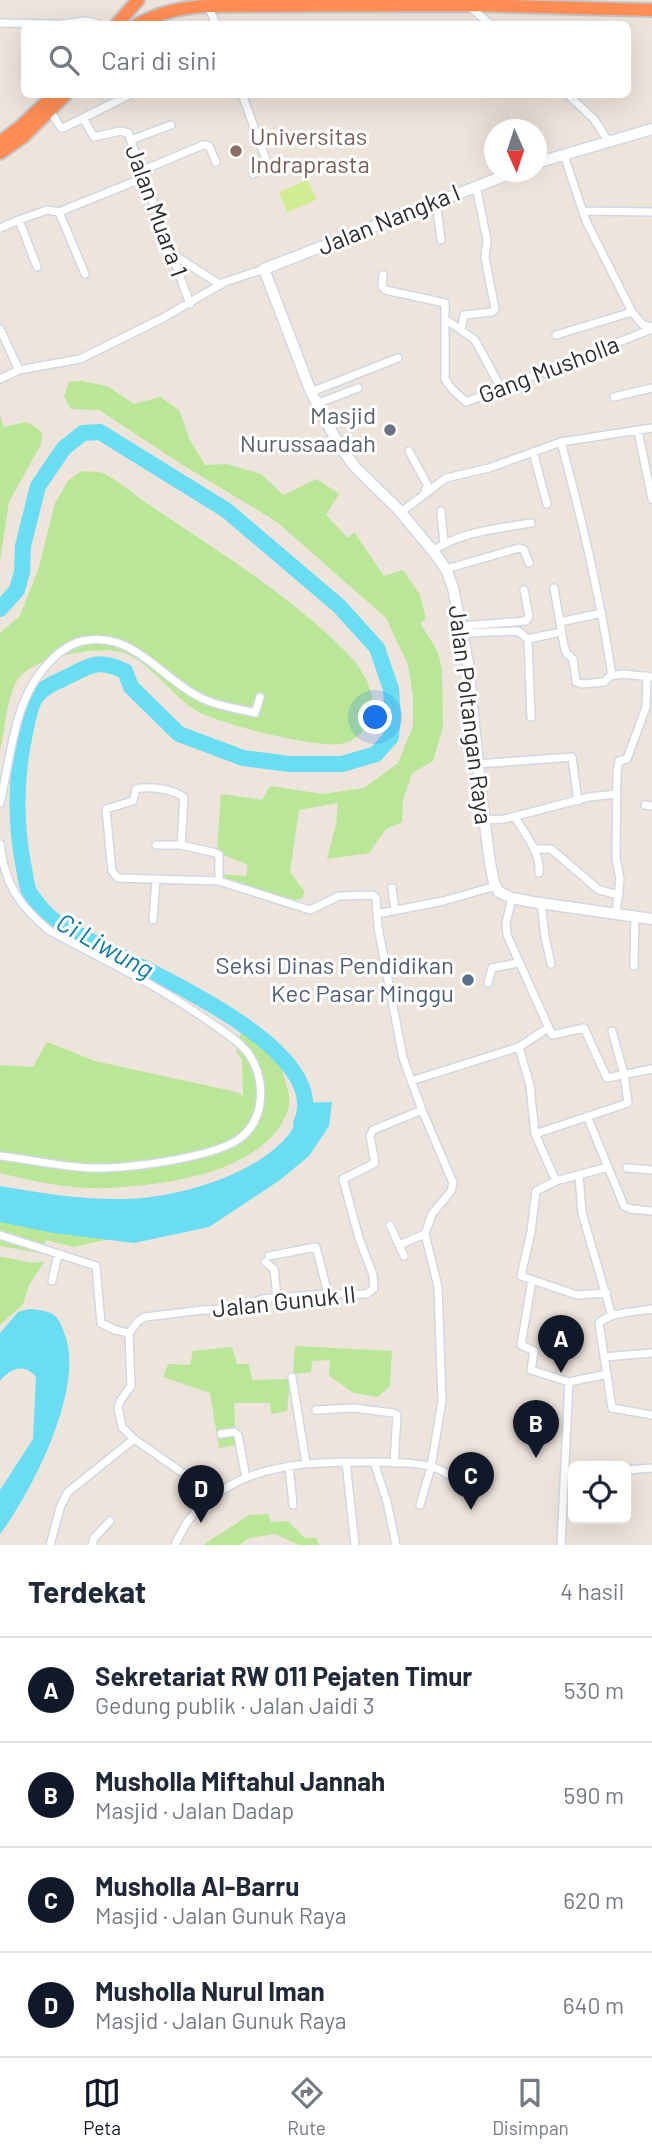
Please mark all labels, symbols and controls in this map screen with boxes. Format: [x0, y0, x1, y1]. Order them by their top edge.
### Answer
search box [21, 21, 631, 98]
icon: search [45, 41, 83, 79]
text: Cari di sini [101, 44, 217, 75]
north arrow [484, 119, 547, 182]
place label: Universitas Indraprasta [250, 121, 370, 178]
street label: Jalan Muara 1 [120, 141, 195, 280]
marker: Universitas Indraprasta [228, 143, 244, 159]
street label: Jalan Nangka I [313, 177, 464, 260]
street label: Gang Musholla [474, 329, 623, 409]
place label: Masjid Nurussaadah [240, 400, 376, 457]
marker: Masjid Nurussaadah [382, 422, 398, 438]
street label: Jalan Poltangan Raya [444, 604, 499, 826]
your location [358, 700, 392, 734]
water label: Ci Liwung [52, 905, 160, 984]
place label: Seksi Dinas Pendidikan Kec Pasar Minggu [216, 950, 454, 1007]
marker: Seksi Dinas Pendidikan Kec Pasar Minggu [460, 972, 476, 988]
street label: Jalan Gunuk II [211, 1279, 357, 1322]
pin: A [538, 1315, 584, 1373]
pin: B [513, 1400, 559, 1458]
pin: C [448, 1452, 494, 1510]
map controls [568, 1461, 631, 1524]
button: locate [568, 1461, 631, 1524]
pin: D [178, 1465, 224, 1523]
text: Terdekat [28, 1573, 146, 1609]
text: 4 hasil [560, 1577, 624, 1605]
text: Sekretariat RW 011 Pejaten Timur [95, 1660, 472, 1691]
text: A [43, 1676, 59, 1704]
text: 530 m [564, 1676, 624, 1704]
text: Gedung publik · Jalan Jaidi 3 [95, 1691, 375, 1719]
text: Musholla Miftahul Jannah [95, 1765, 385, 1796]
text: B [44, 1781, 58, 1809]
text: 590 m [564, 1781, 624, 1809]
text: Masjid · Jalan Dadap [95, 1796, 294, 1824]
text: Musholla Al-Barru [95, 1870, 299, 1901]
text: C [44, 1886, 58, 1914]
text: 620 m [563, 1886, 624, 1914]
text: Masjid · Jalan Gunuk Raya [95, 1901, 346, 1929]
text: Musholla Nurul Iman [95, 1975, 325, 2006]
text: D [44, 1991, 58, 2019]
text: 640 m [563, 1991, 624, 2019]
text: Masjid · Jalan Gunuk Raya [95, 2006, 346, 2034]
tab: Peta [83, 2074, 121, 2139]
tab: Rute [287, 2074, 326, 2139]
tab: Disimpan [492, 2074, 569, 2139]

